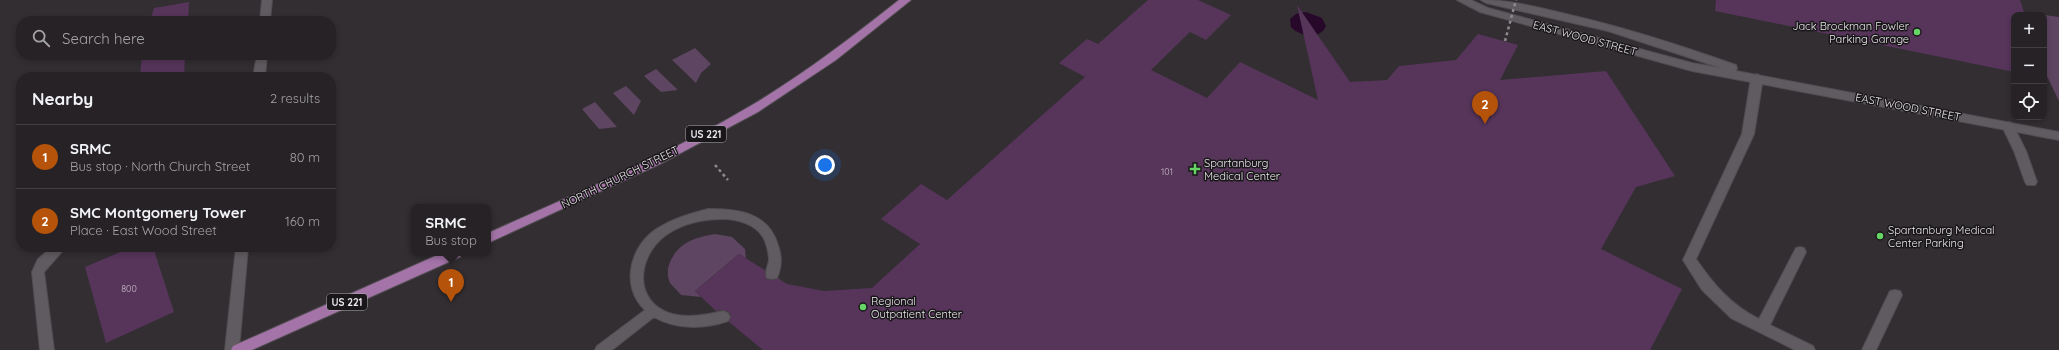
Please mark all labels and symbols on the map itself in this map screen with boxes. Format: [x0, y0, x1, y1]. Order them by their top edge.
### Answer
street label: EAST WOOD STREET [1532, 17, 1639, 59]
place label: Jack Brockman Fowler Parking Garage [1792, 19, 1910, 46]
marker: Jack Brockman Fowler Parking Garage [1912, 27, 1922, 37]
street label: EAST WOOD STREET [1854, 90, 1962, 124]
pin: 2 [1472, 91, 1498, 124]
road number: US 221 [686, 126, 726, 142]
street label: NORTH CHURCH STREET [559, 142, 681, 212]
your location [815, 155, 835, 175]
place label: Spartanburg Medical Center [1204, 156, 1281, 183]
marker: Spartanburg Medical Center [1189, 163, 1201, 175]
house number: 101 [1161, 166, 1173, 177]
place label: Spartanburg Medical Center Parking [1888, 223, 1995, 250]
marker: Spartanburg Medical Center Parking [1875, 231, 1885, 241]
pin: 1 [438, 269, 464, 302]
house number: 800 [121, 283, 137, 294]
road number: US 221 [327, 294, 367, 310]
place label: Regional Outpatient Center [871, 294, 963, 321]
marker: Regional Outpatient Center [858, 302, 868, 312]

